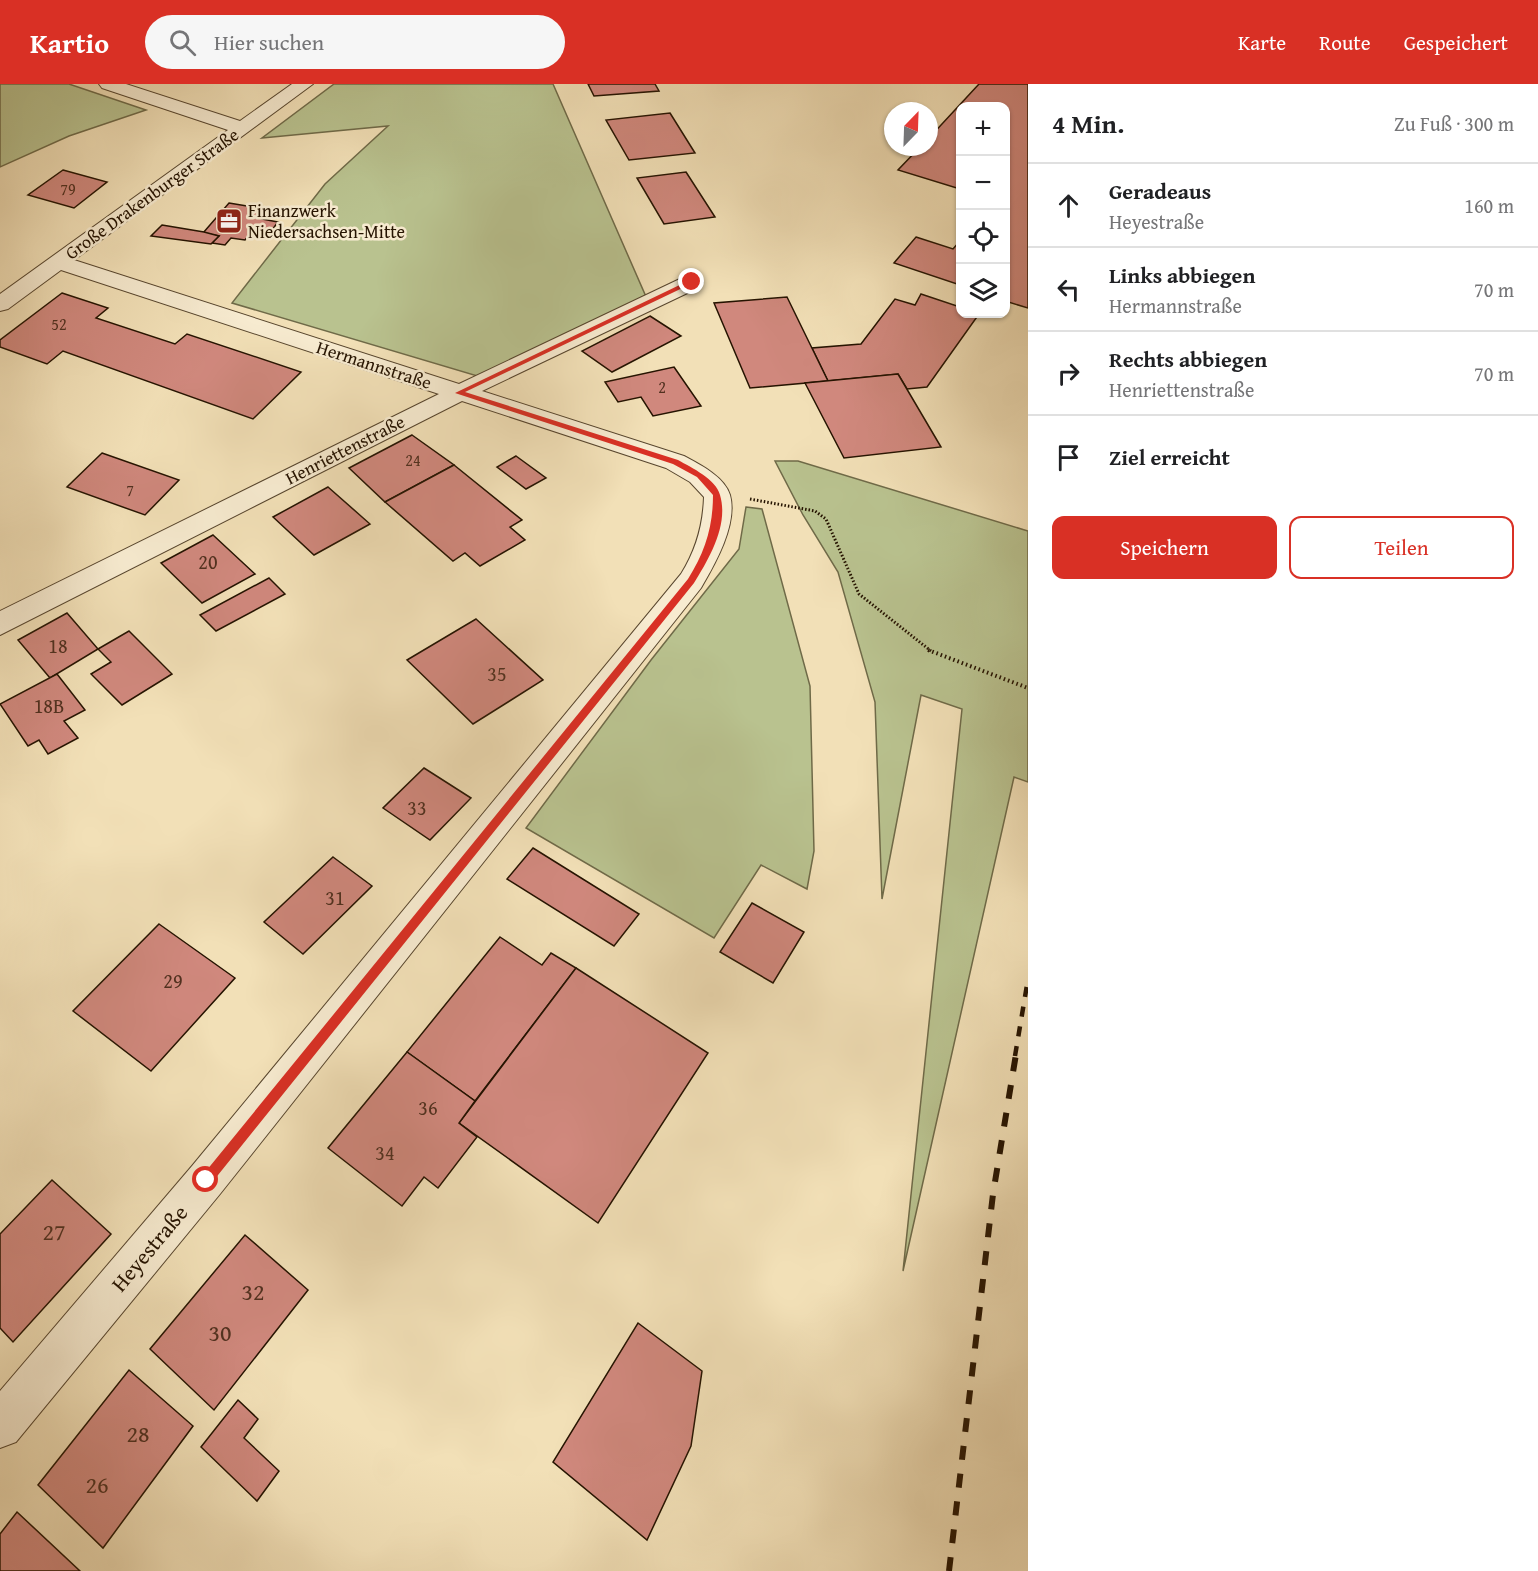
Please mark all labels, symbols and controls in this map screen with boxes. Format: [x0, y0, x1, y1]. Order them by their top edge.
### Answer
search box [145, 15, 565, 69]
text: Kartio [30, 22, 109, 63]
icon: search [166, 26, 199, 59]
text: Hier suchen [214, 26, 324, 58]
text: Karte [1238, 27, 1286, 58]
text: Route [1319, 27, 1371, 58]
text: Gespeichert [1404, 27, 1508, 58]
north arrow [884, 102, 938, 156]
map controls [956, 102, 1010, 318]
button: + [956, 102, 1010, 156]
text: 4 Min. [1052, 104, 1124, 143]
text: Zu Fuß · 300 m [1394, 109, 1514, 138]
street label: Große Drakenburger Straße [59, 121, 244, 266]
button: − [956, 156, 1010, 210]
text: Geradeaus [1109, 175, 1211, 207]
house number: 79 [60, 177, 76, 201]
icon: ahead [1052, 189, 1085, 222]
text: 160 m [1464, 191, 1514, 220]
place label: Finanzwerk Niedersachsen-Mitte [248, 197, 405, 245]
office icon: Finanzwerk Niedersachsen-Mitte [214, 206, 244, 236]
text: Heyestraße [1109, 207, 1204, 236]
button: locate [956, 210, 1010, 264]
text: Links abbiegen [1109, 259, 1255, 291]
button: layers [956, 264, 1010, 318]
route end [678, 268, 704, 294]
icon: left [1052, 273, 1085, 306]
text: 70 m [1474, 275, 1514, 304]
text: Hermannstraße [1109, 291, 1242, 320]
house number: 52 [51, 312, 67, 336]
street label: Hermannstraße [313, 333, 435, 396]
text: Rechts abbiegen [1109, 343, 1267, 375]
icon: right [1052, 357, 1085, 390]
text: 70 m [1474, 359, 1514, 388]
house number: 2 [658, 375, 666, 399]
text: Henriettenstraße [1109, 375, 1254, 404]
street label: Henriettenstraße [280, 408, 409, 491]
icon: arrive [1052, 441, 1085, 474]
text: Ziel erreicht [1109, 441, 1230, 473]
house number: 24 [405, 448, 421, 472]
house number: 7 [126, 478, 134, 502]
button: Speichern [1052, 516, 1277, 579]
button: Teilen [1289, 516, 1514, 579]
house number: 20 [198, 547, 218, 576]
house number: 18 [48, 631, 68, 660]
house number: 35 [487, 659, 507, 688]
house number: 18B [34, 691, 64, 720]
house number: 33 [407, 793, 427, 822]
house number: 31 [325, 883, 345, 912]
house number: 29 [163, 966, 183, 995]
house number: 36 [418, 1093, 438, 1122]
house number: 34 [375, 1138, 395, 1167]
route start [192, 1166, 218, 1192]
street label: Heyestraße [103, 1198, 195, 1298]
house number: 27 [42, 1214, 66, 1249]
house number: 32 [241, 1274, 265, 1309]
house number: 30 [208, 1315, 232, 1350]
house number: 28 [126, 1416, 150, 1451]
house number: 26 [85, 1467, 109, 1502]

